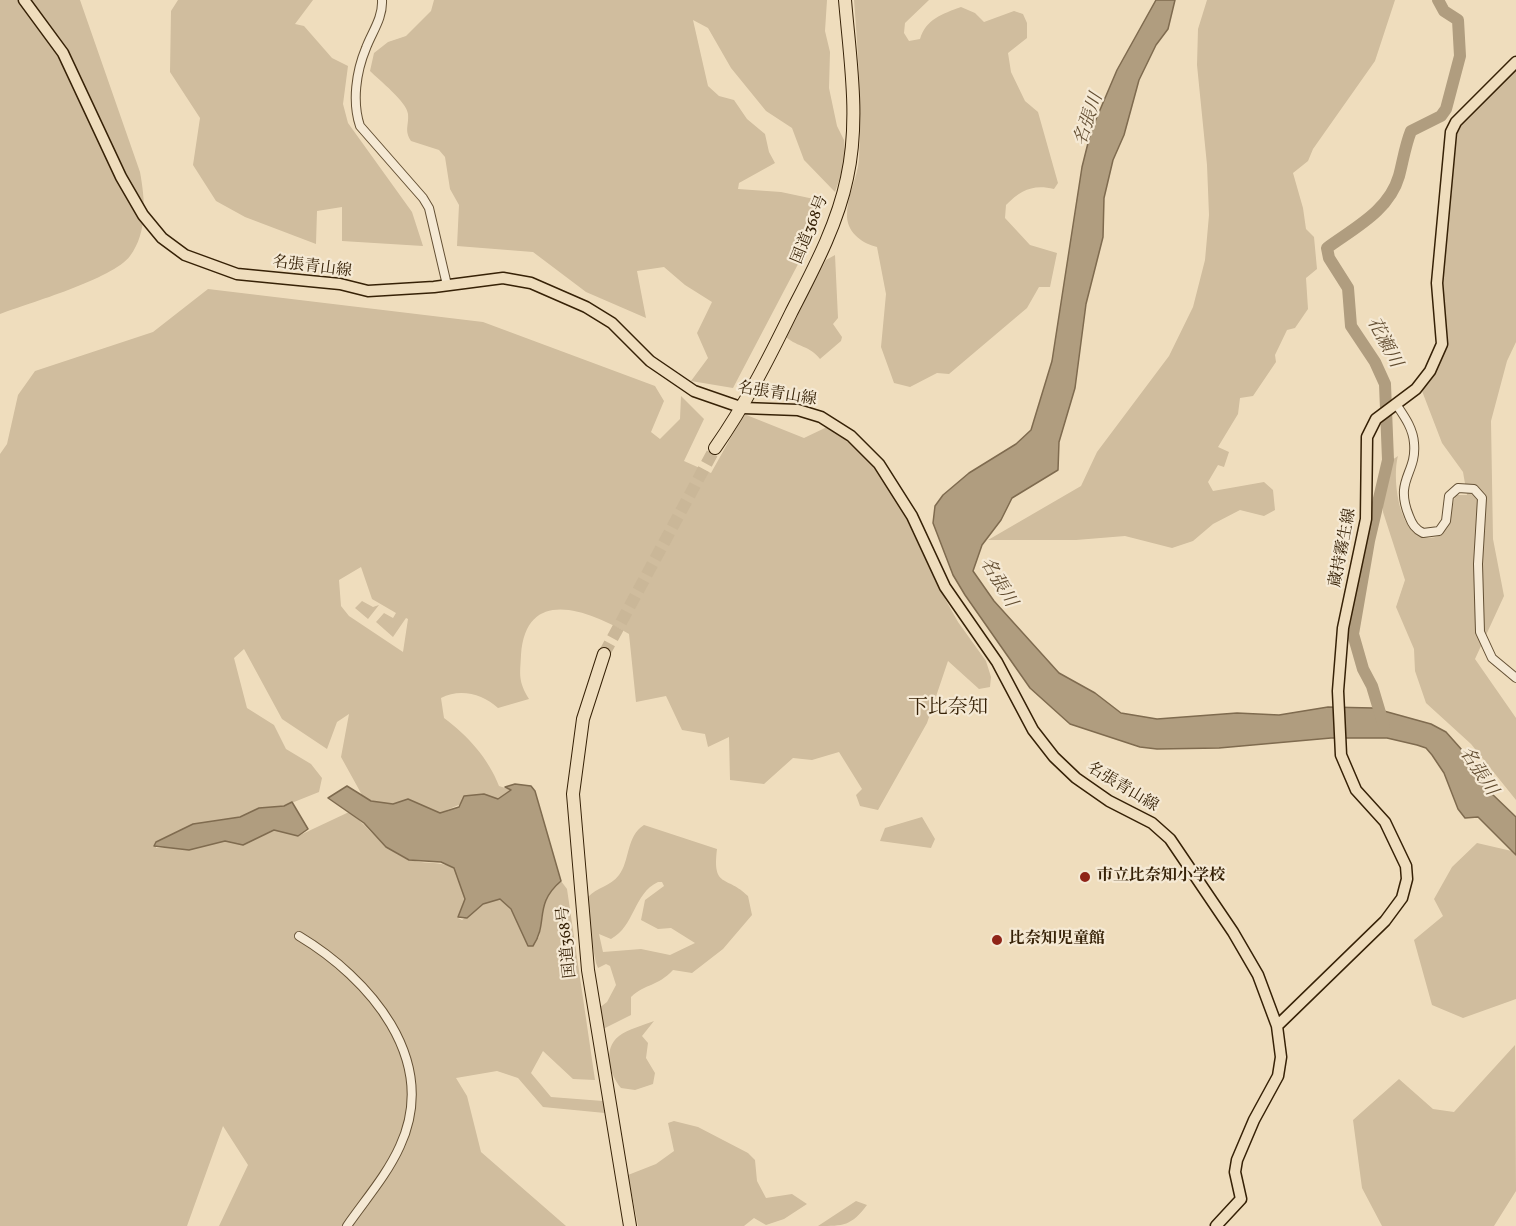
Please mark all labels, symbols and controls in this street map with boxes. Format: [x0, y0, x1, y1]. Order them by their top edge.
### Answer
water label: 名張川 [1071, 91, 1109, 149]
street label: 国道368号 [789, 193, 833, 267]
street label: 名張青山線 [271, 254, 353, 282]
water label: 花瀬川 [1361, 314, 1405, 372]
street label: 名張青山線 [736, 379, 818, 411]
street label: 蔵持霧生線 [1327, 507, 1361, 589]
water label: 名張川 [974, 554, 1020, 612]
district label: 下比奈知 [908, 697, 988, 721]
water label: 名張川 [1453, 743, 1501, 801]
street label: 名張青山線 [1083, 759, 1161, 817]
place label: 市立比奈知小学校 [1097, 867, 1225, 887]
marker: 市立比奈知小学校 [1078, 870, 1092, 884]
street label: 国道368号 [555, 905, 581, 979]
place label: 比奈知児童館 [1009, 930, 1105, 950]
marker: 比奈知児童館 [990, 933, 1004, 947]

